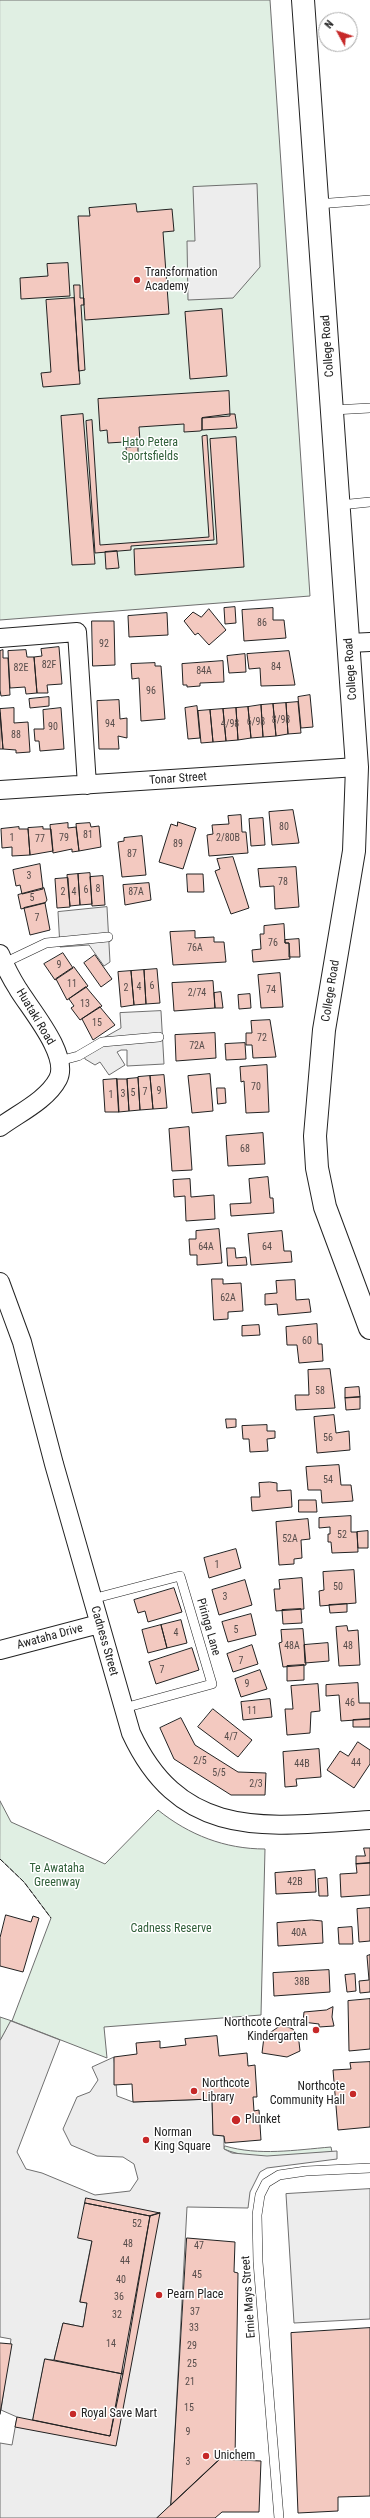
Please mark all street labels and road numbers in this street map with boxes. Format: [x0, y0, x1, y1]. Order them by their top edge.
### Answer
street label: College Road [319, 314, 337, 378]
street label: College Road [342, 637, 360, 701]
street label: Tonar Street [149, 770, 207, 788]
street label: College Road [319, 959, 343, 1023]
street label: Huataki Road [13, 986, 57, 1048]
street label: Piringa Lane [193, 1597, 223, 1657]
street label: Cadness Street [87, 1605, 121, 1677]
street label: Awataha Drive [15, 1621, 85, 1653]
street label: Ernie Mays Street [239, 2255, 259, 2339]

